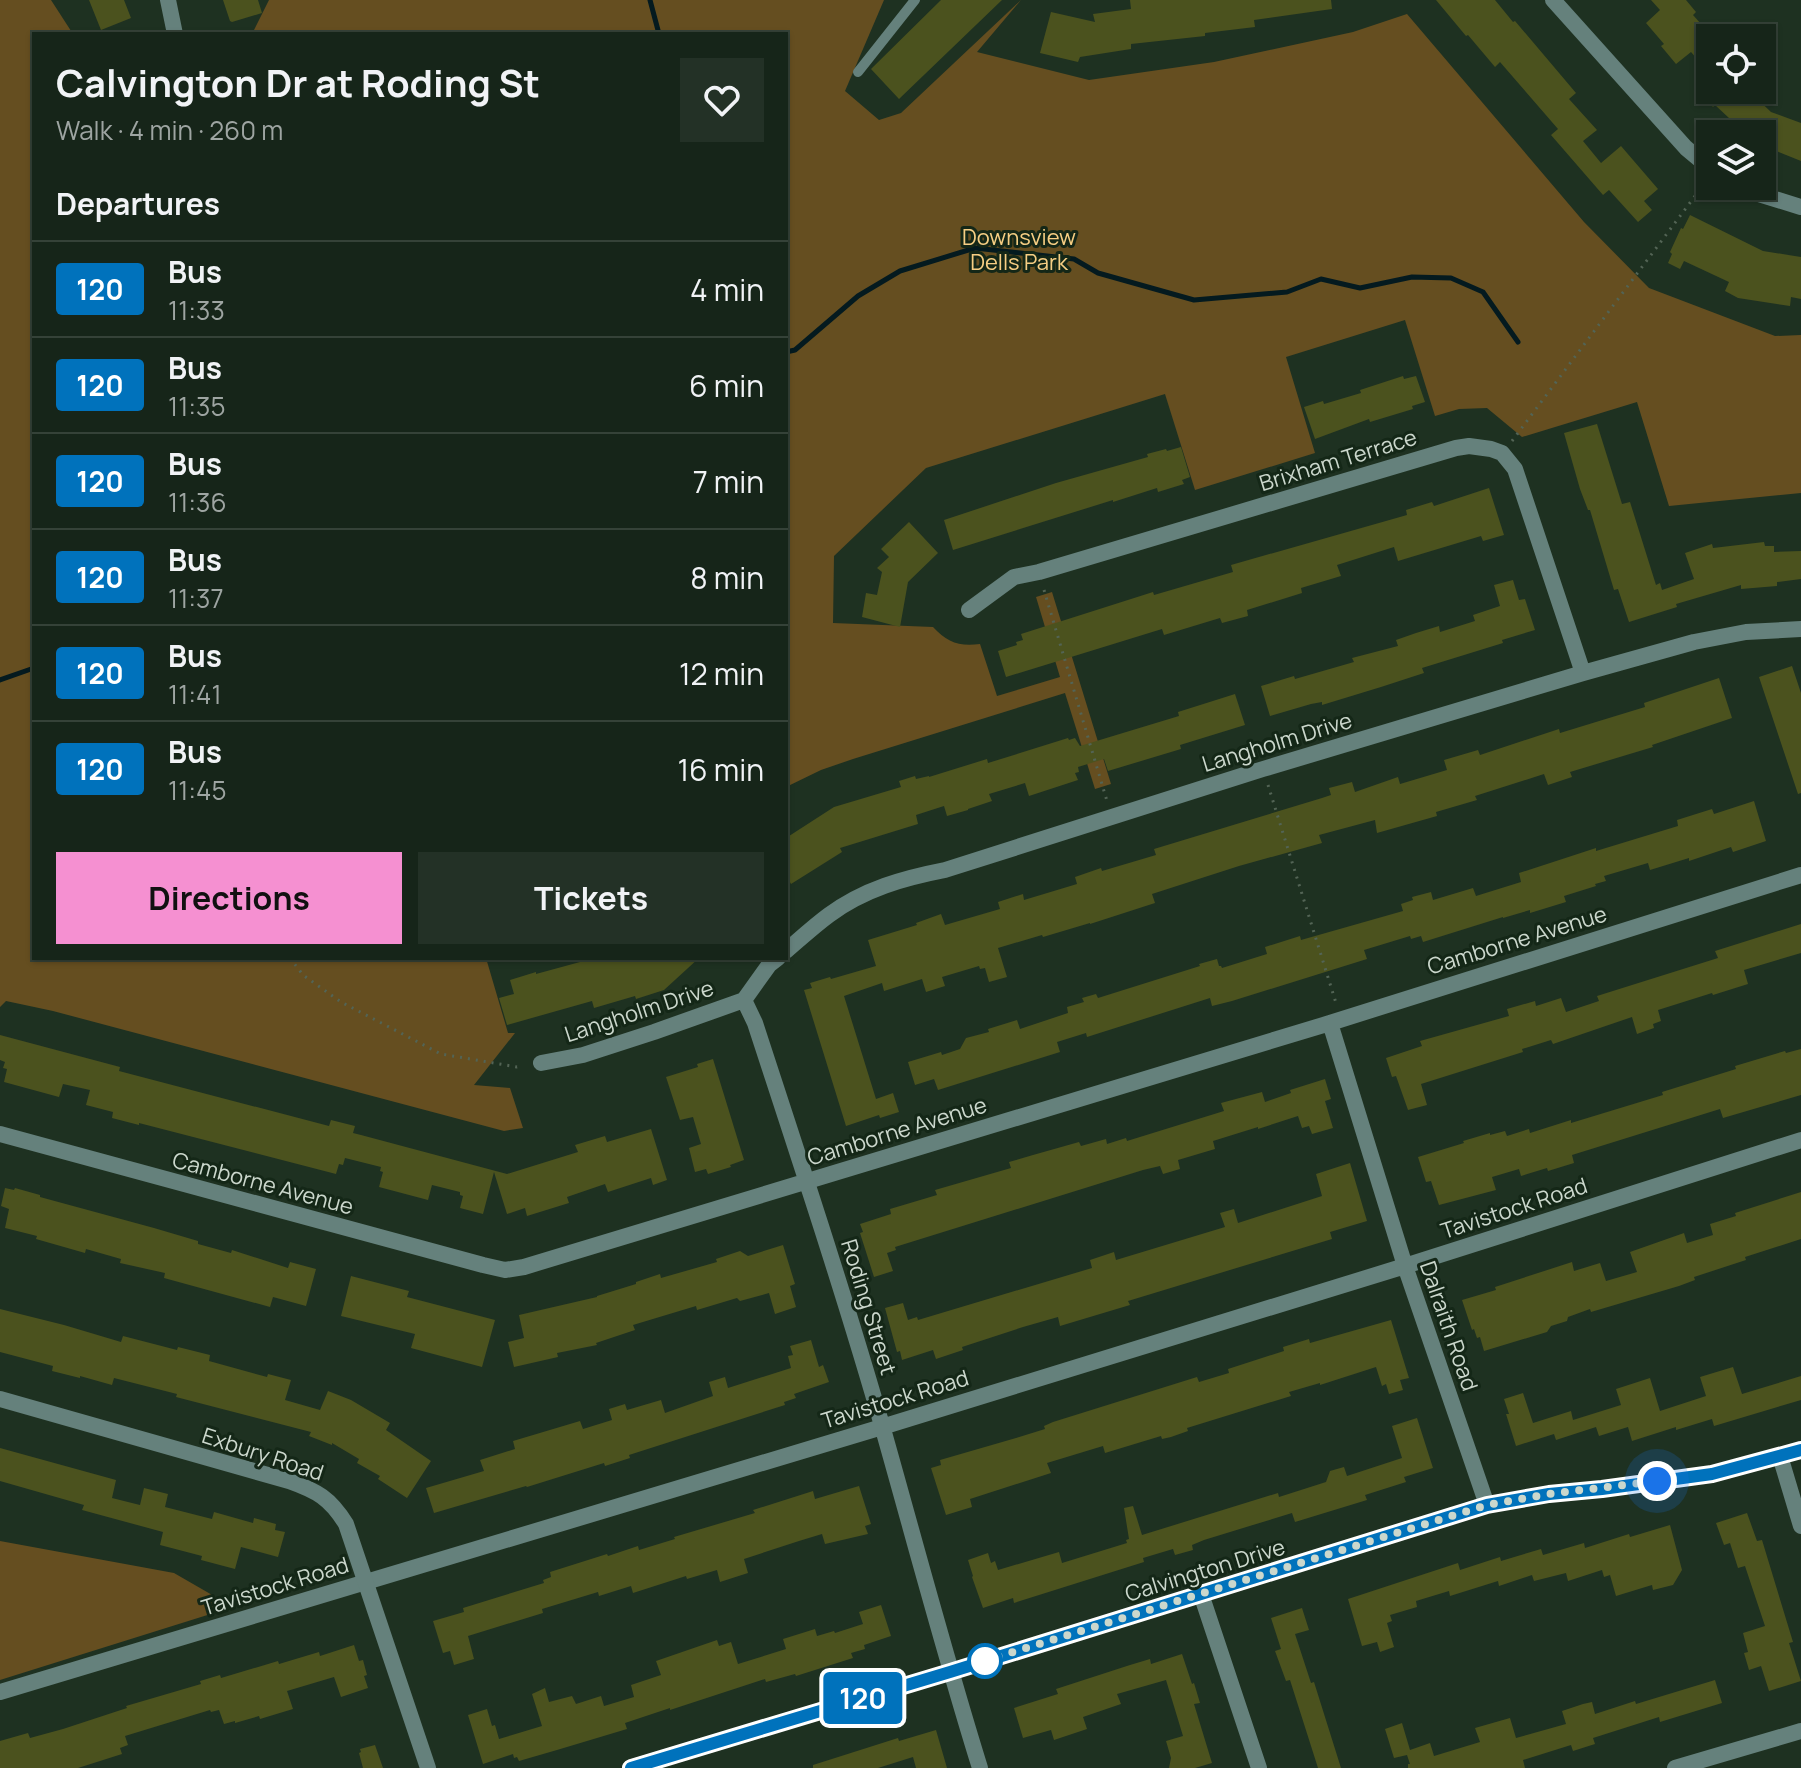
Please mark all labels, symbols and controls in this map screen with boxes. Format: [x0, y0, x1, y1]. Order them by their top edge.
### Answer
map controls [1696, 24, 1776, 200]
button: locate [1696, 24, 1776, 104]
text: Calvington Dr at Roding St [56, 56, 540, 108]
button: heart [680, 58, 764, 142]
text: Walk · 4 min · 260 m [56, 112, 283, 148]
button: layers [1696, 120, 1776, 200]
text: Departures [56, 183, 220, 224]
park label: Downsview Dells Park [962, 222, 1076, 277]
text: Bus [168, 251, 222, 292]
text: 4 min [690, 269, 764, 310]
text: 120 [76, 270, 124, 308]
text: 11:33 [168, 292, 225, 328]
text: Bus [168, 347, 222, 388]
text: 6 min [689, 365, 764, 406]
text: 120 [76, 366, 124, 404]
text: 11:35 [168, 388, 225, 424]
street label: Brixham Terrace [1256, 422, 1420, 498]
text: Bus [168, 443, 222, 484]
text: 7 min [693, 461, 764, 502]
text: 120 [76, 462, 124, 500]
text: 11:36 [168, 484, 227, 520]
text: Bus [168, 539, 222, 580]
text: 8 min [690, 557, 764, 598]
text: 120 [76, 558, 124, 596]
text: 11:37 [168, 580, 223, 616]
text: Bus [168, 635, 222, 676]
text: 12 min [679, 653, 764, 694]
text: 120 [76, 654, 124, 692]
text: 11:41 [168, 676, 222, 712]
street label: Langholm Drive [1198, 705, 1356, 779]
text: Bus [168, 731, 222, 772]
text: 16 min [677, 749, 764, 790]
text: 120 [76, 750, 124, 788]
text: 11:45 [168, 772, 226, 808]
button: Directions [56, 852, 402, 944]
button: Tickets [418, 852, 764, 944]
street label: Camborne Avenue [1424, 898, 1611, 982]
street label: Langholm Drive [561, 973, 718, 1049]
street label: Camborne Avenue [804, 1089, 991, 1173]
street label: Camborne Avenue [169, 1144, 357, 1222]
street label: Tavistock Road [1437, 1170, 1591, 1246]
street label: Roding Street [834, 1236, 904, 1379]
street label: Dalraith Road [1413, 1257, 1485, 1395]
street label: Tavistock Road [818, 1362, 972, 1436]
street label: Exbury Road [198, 1420, 328, 1488]
your location [1637, 1461, 1677, 1501]
street label: Calvington Drive [1121, 1531, 1289, 1609]
street label: Tavistock Road [198, 1549, 352, 1623]
unlabelled marker [968, 1644, 1002, 1678]
line badge: 120 [817, 1672, 909, 1724]
text: 120 [839, 1679, 887, 1717]

